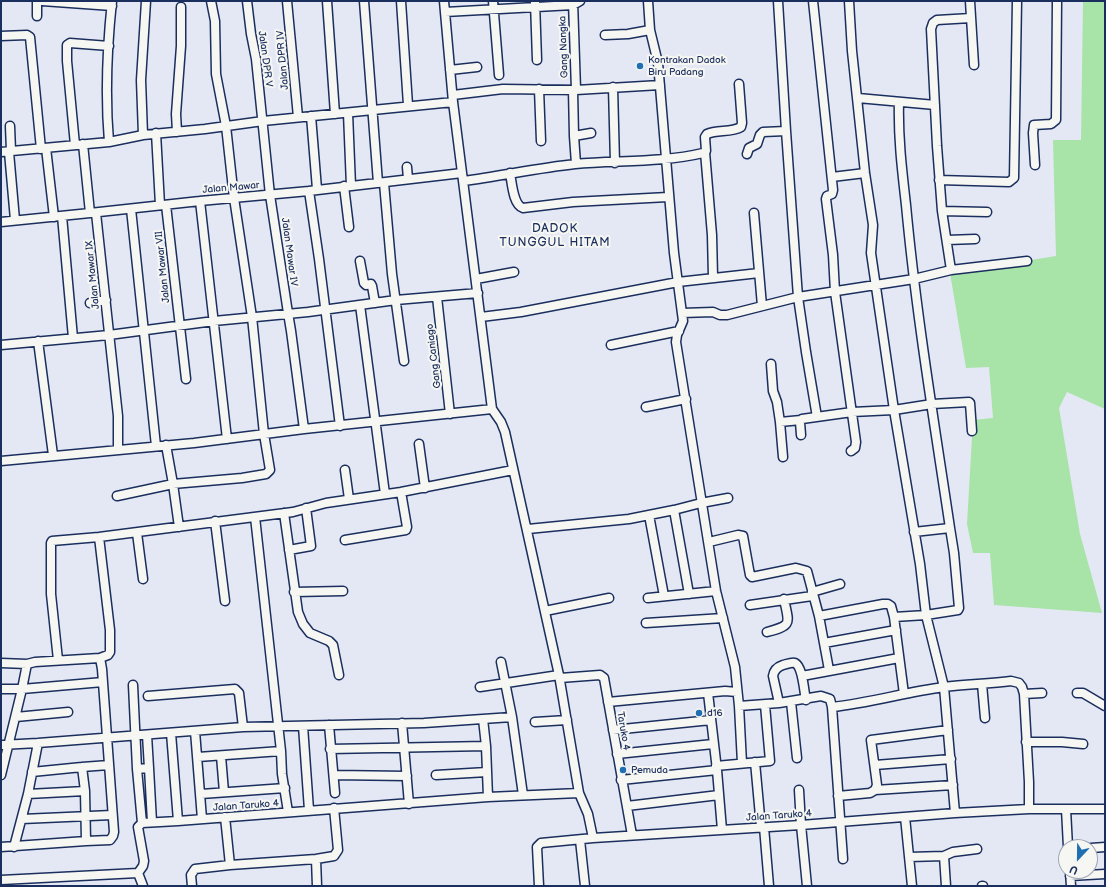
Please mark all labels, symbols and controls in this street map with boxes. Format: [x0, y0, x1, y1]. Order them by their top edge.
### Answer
street label: Gang Nangka [557, 16, 571, 78]
street label: Jalan DPR V [255, 30, 275, 88]
street label: Jalan DPR IV [274, 30, 292, 90]
place label: Kontrakan Dadok Biru Padang [648, 54, 726, 78]
marker: Kontrakan Dadok Biru Padang [635, 61, 645, 71]
street label: Jalan Mawar [202, 180, 260, 196]
street label: Jalan Mawar IV [278, 217, 300, 287]
district label: DADOK TUNGGUL HITAM [499, 222, 611, 250]
street label: Jalan Mawar VII [153, 231, 173, 303]
street label: Jalan Mawar IX [83, 240, 103, 310]
street label: Gang Caniago [424, 323, 444, 389]
place label: d16 [707, 707, 723, 719]
marker: d16 [694, 708, 704, 718]
street label: Taruko 4 [614, 711, 632, 751]
place label: Pemuda [631, 764, 668, 776]
marker: Pemuda [618, 765, 628, 775]
street label: Jalan Taruko 4 [213, 798, 279, 814]
street label: Jalan Taruko 4 [746, 808, 812, 824]
north arrow [1058, 839, 1098, 879]
text: U [1068, 862, 1080, 877]

